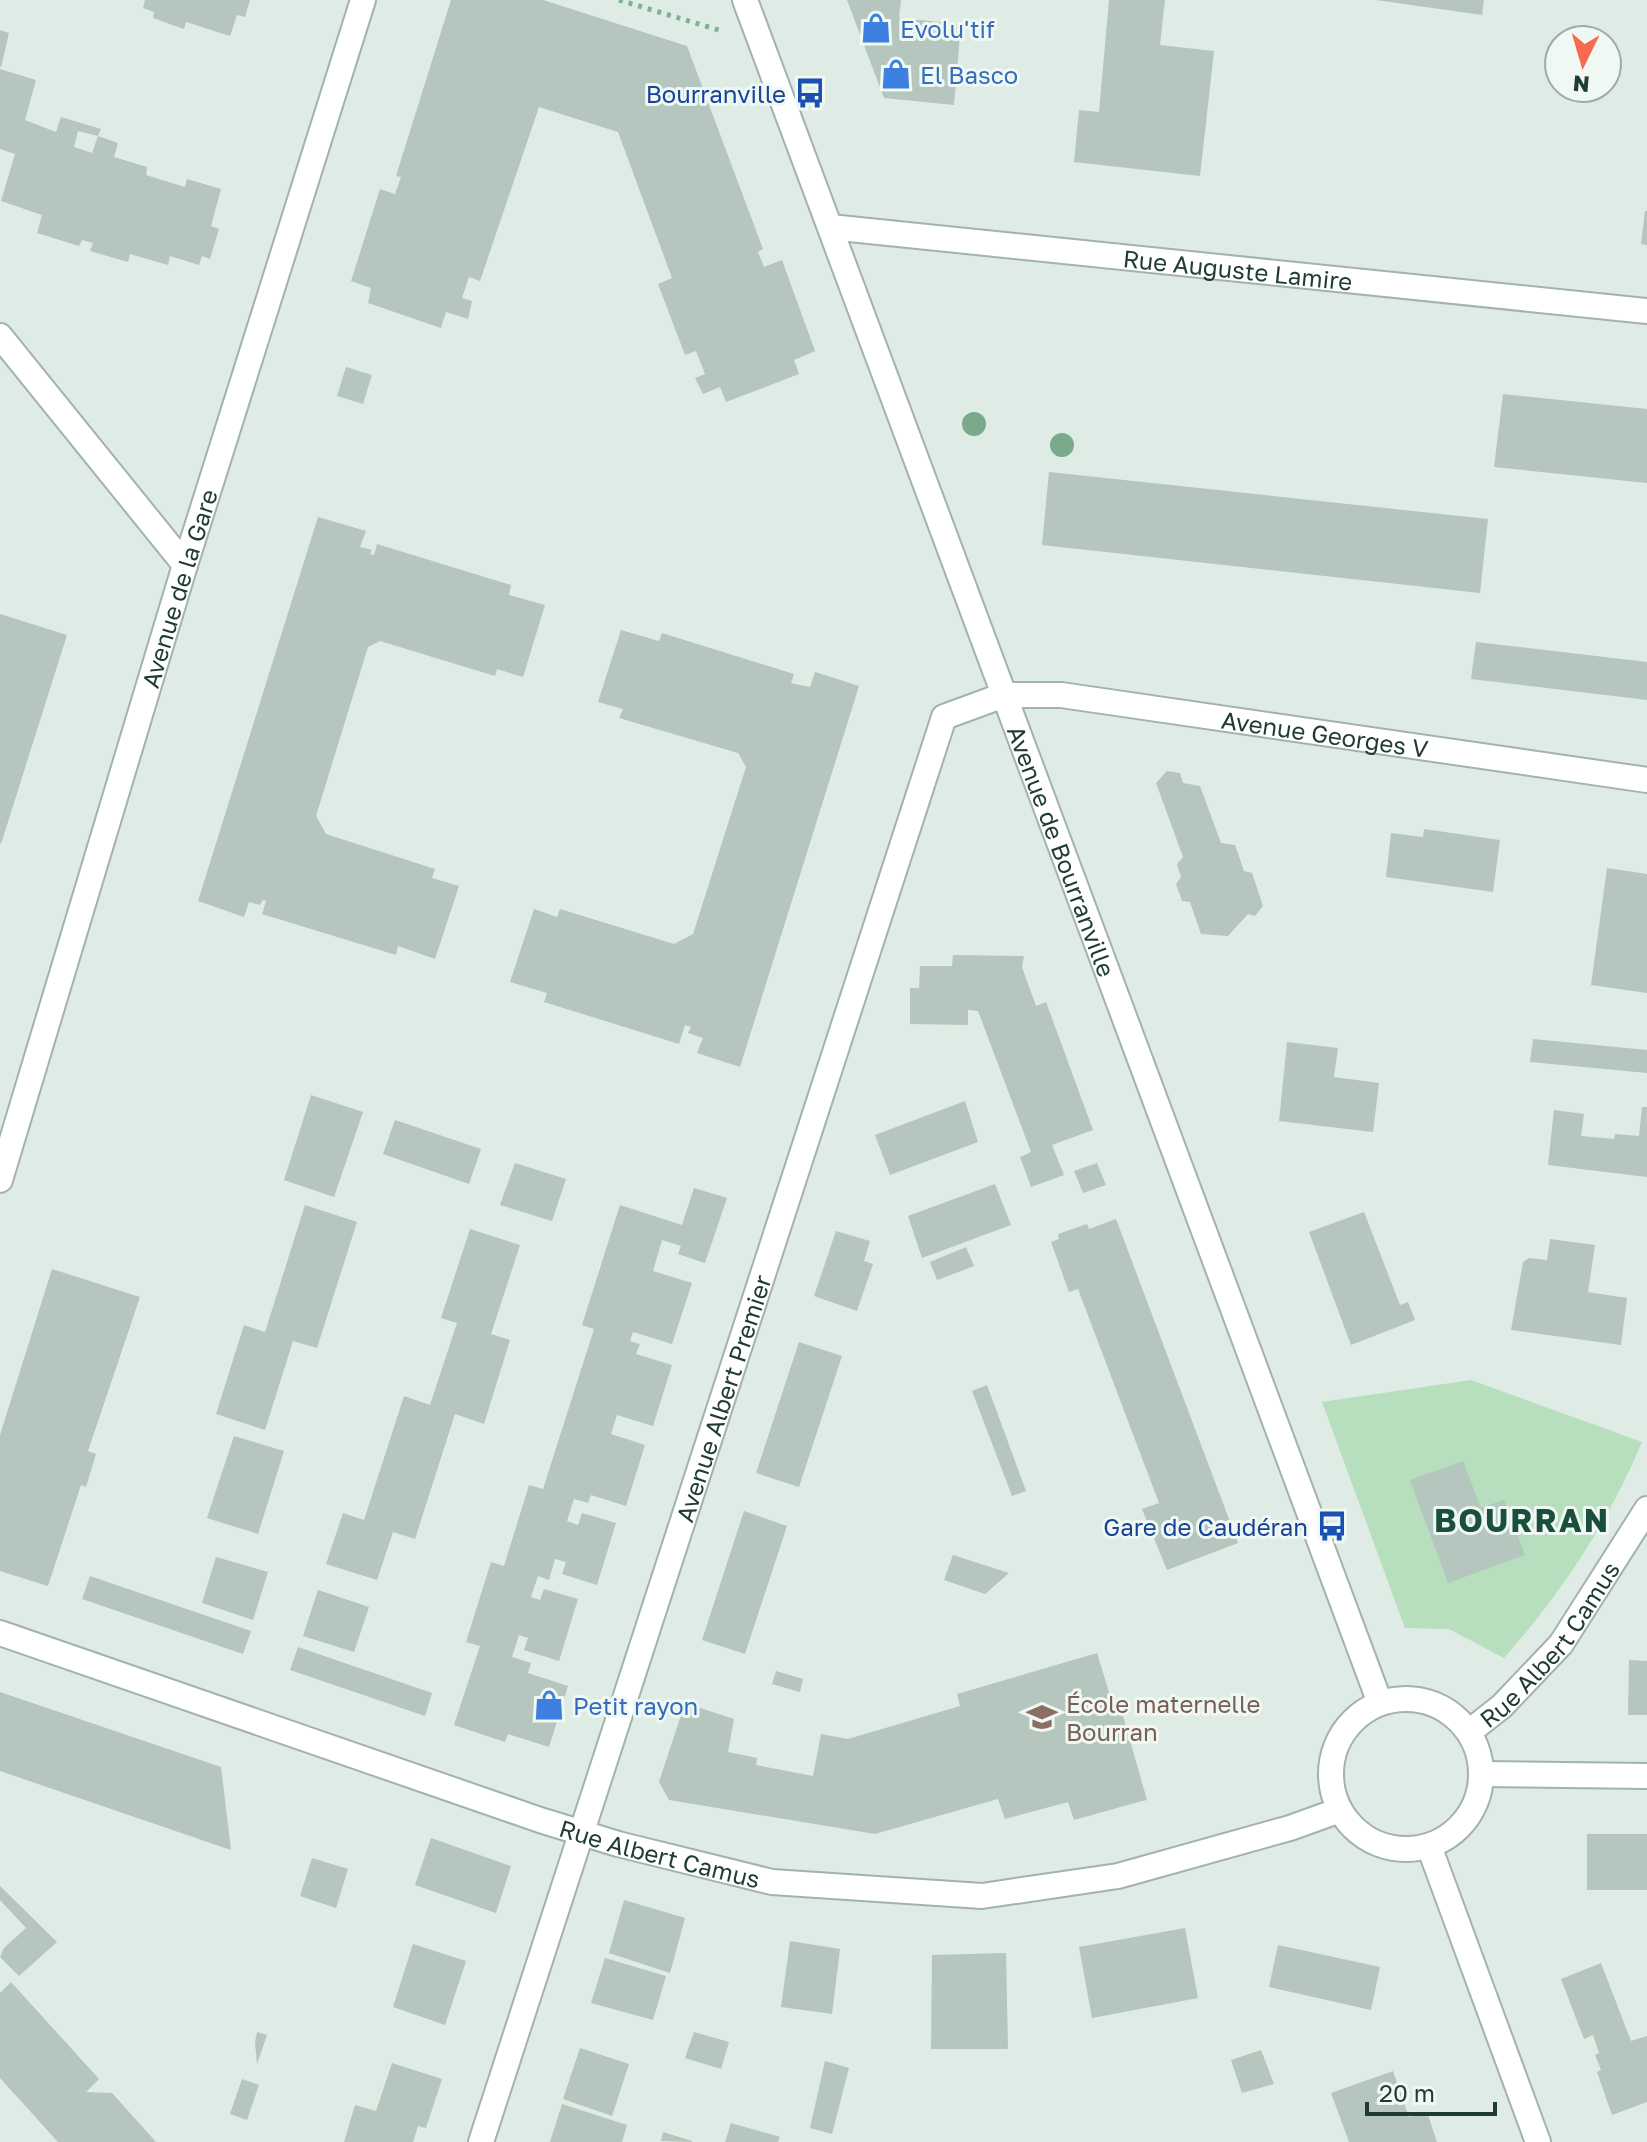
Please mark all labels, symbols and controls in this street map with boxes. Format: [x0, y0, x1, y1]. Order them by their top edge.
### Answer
shop icon: Evolu'tif [859, 11, 893, 45]
place label: Evolu'tif [900, 14, 995, 43]
north arrow [1543, 24, 1623, 104]
shop icon: El Basco [879, 57, 913, 91]
place label: El Basco [920, 60, 1018, 89]
text: N [1572, 70, 1591, 99]
bus stop icon: Bourranville [793, 76, 827, 110]
place label: Bourranville [646, 79, 786, 108]
street label: Rue Auguste Lamire [1122, 243, 1354, 295]
street label: Avenue de la Gare [134, 485, 223, 691]
street label: Avenue Georges V [1220, 704, 1430, 763]
street label: Avenue de Bourranville [1002, 721, 1122, 980]
street label: Avenue Albert Premier [669, 1271, 776, 1525]
district label: BOURRAN [1434, 1501, 1610, 1539]
bus stop icon: Gare de Caudéran [1315, 1509, 1349, 1543]
place label: Gare de Caudéran [1103, 1512, 1308, 1541]
street label: Rue Albert Camus [1473, 1556, 1625, 1733]
shop icon: Petit rayon [532, 1688, 566, 1722]
place label: École maternelle Bourran [1066, 1689, 1260, 1746]
place label: Petit rayon [573, 1691, 698, 1720]
school or university icon: École maternelle Bourran [1025, 1700, 1059, 1734]
street label: Rue Albert Camus [556, 1812, 763, 1893]
scale bar [1367, 2066, 1495, 2116]
text: 20 m [1379, 2078, 1435, 2107]

